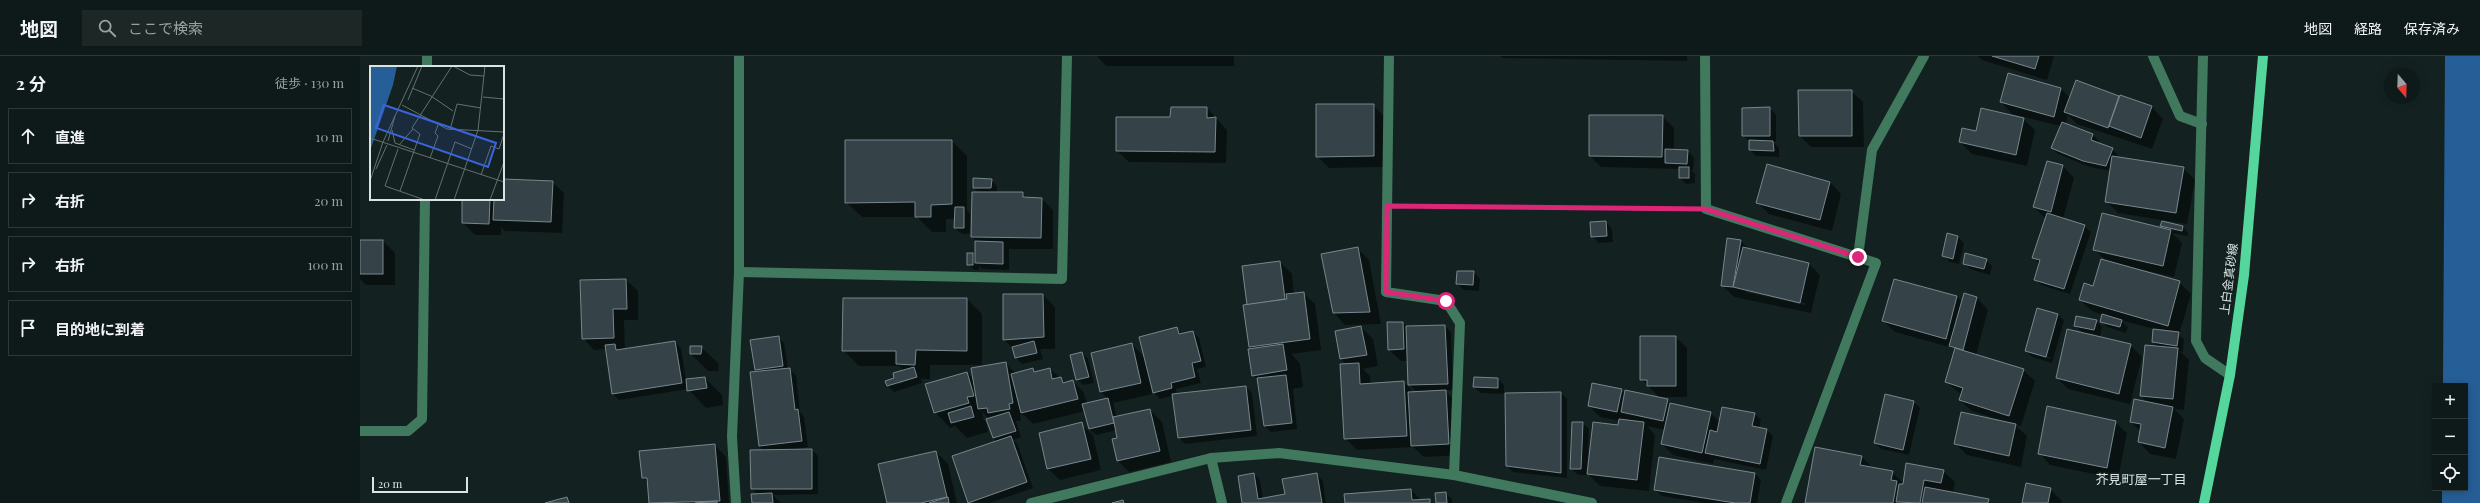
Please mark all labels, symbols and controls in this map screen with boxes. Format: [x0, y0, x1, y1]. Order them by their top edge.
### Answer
search box [82, 10, 362, 46]
text: 地図 [20, 15, 58, 41]
icon: search [96, 17, 118, 39]
text: ここで検索 [128, 18, 203, 38]
text: 地図 [2304, 19, 2332, 38]
text: 経路 [2354, 19, 2382, 38]
text: 保存済み [2404, 19, 2460, 38]
inset map [370, 66, 504, 200]
north arrow [2384, 68, 2420, 104]
text: 2 分 [16, 72, 46, 94]
text: 徒歩 · 130 m [275, 74, 344, 91]
icon: ahead [17, 125, 39, 147]
text: 直進 [55, 127, 85, 147]
text: 10 m [316, 128, 343, 145]
icon: right [17, 189, 39, 211]
text: 右折 [55, 191, 85, 211]
text: 20 m [314, 192, 343, 209]
street label: 上白金真砂線 [2216, 242, 2240, 316]
route end [1849, 248, 1867, 266]
icon: right [17, 253, 39, 275]
text: 右折 [55, 255, 85, 275]
text: 100 m [308, 256, 343, 273]
route start [1437, 292, 1455, 310]
icon: arrive [17, 317, 39, 339]
text: 目的地に到着 [55, 319, 145, 339]
map controls [2432, 383, 2468, 491]
button: + [2432, 383, 2468, 419]
button: − [2432, 419, 2468, 455]
button: locate [2432, 455, 2468, 491]
district label: 芥見町屋一丁目 [2095, 470, 2187, 487]
scale bar [372, 475, 468, 494]
text: 20 m [378, 476, 402, 491]

